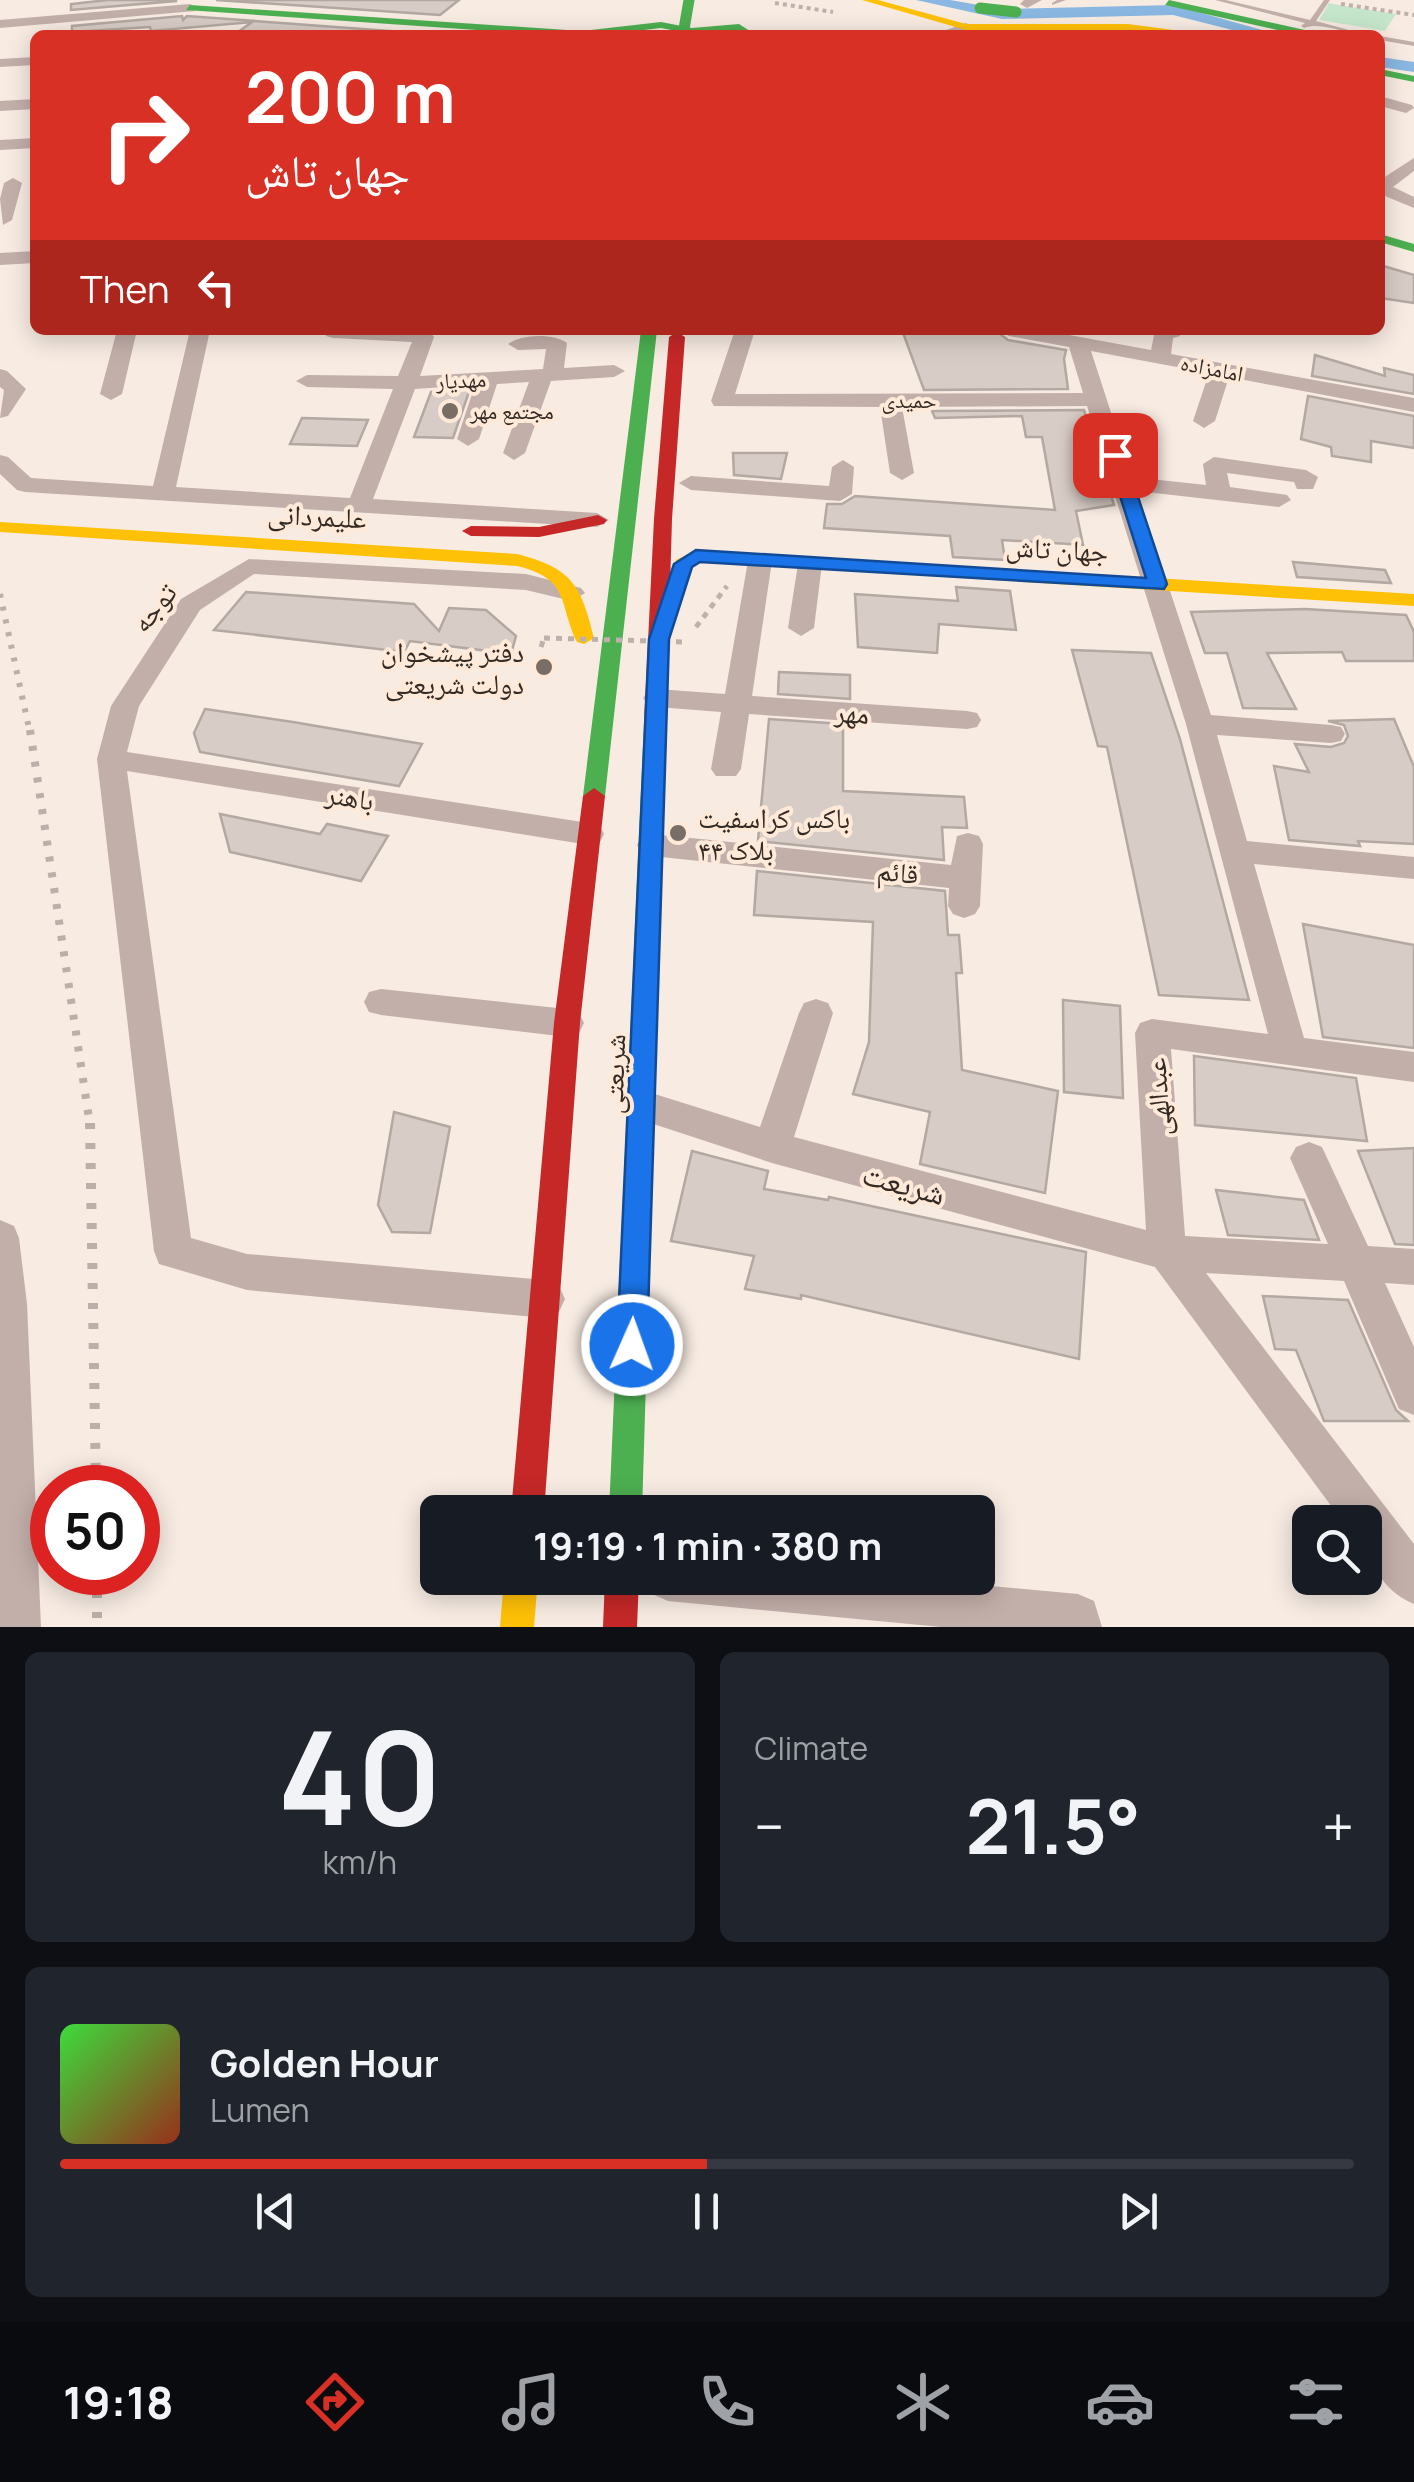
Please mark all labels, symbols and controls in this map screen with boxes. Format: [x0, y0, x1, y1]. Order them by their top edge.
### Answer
text: 200 m [245, 48, 456, 144]
icon: right [80, 70, 210, 200]
text: جهان تاش [245, 139, 410, 201]
icon: left [189, 260, 244, 315]
text: Then [80, 262, 169, 314]
street label: امامزاده [1178, 347, 1246, 389]
street label: مهدیار [434, 364, 487, 396]
street label: حمیدی [881, 385, 937, 415]
place label: مجتمع مهر [469, 396, 554, 426]
marker: مجتمع مهر [439, 400, 461, 422]
pin [1073, 413, 1158, 498]
icon: arrive [1088, 428, 1143, 483]
street label: علیمردانی [266, 493, 368, 537]
street label: جهان تاش [1005, 526, 1109, 570]
street label: توجه [121, 574, 185, 640]
place label: دفتر پیشخوان دولت شریعتی [381, 632, 524, 702]
marker: دفتر پیشخوان دولت شریعتی [533, 656, 555, 678]
street label: مهر [832, 692, 871, 732]
street label: باهنر [322, 773, 377, 819]
place label: باکس کراسفیت بلاک ۴۴ [698, 798, 850, 868]
marker: باکس کراسفیت بلاک ۴۴ [667, 822, 689, 844]
street label: قائم [875, 850, 921, 893]
street label: شریعتی [593, 1033, 633, 1115]
street label: عبدالهی [1135, 1057, 1179, 1137]
street label: شریعت [858, 1151, 950, 1215]
position arrow [580, 1293, 684, 1397]
speed limit sign: 50 [30, 1465, 160, 1595]
map controls [1292, 1505, 1382, 1595]
button: search [1292, 1505, 1382, 1595]
text: 19:19 · 1 min · 380 m [533, 1519, 882, 1571]
text: 40 [277, 1686, 442, 1864]
text: Climate [755, 1726, 868, 1770]
text: 21.5° [966, 1774, 1141, 1877]
text: − [755, 1788, 784, 1864]
text: + [1322, 1788, 1354, 1864]
text: km/h [323, 1840, 397, 1884]
text: Golden Hour [210, 2036, 439, 2088]
text: Lumen [210, 2088, 310, 2132]
icon: previous [248, 2184, 303, 2239]
icon: pause [679, 2184, 734, 2239]
icon: next [1111, 2184, 1166, 2239]
icon: directions [300, 2367, 370, 2437]
icon: music [496, 2367, 566, 2437]
icon: phone [692, 2367, 762, 2437]
icon: climate [888, 2367, 958, 2437]
icon: car [1085, 2367, 1155, 2437]
icon: filters [1281, 2367, 1351, 2437]
text: 19:18 [63, 2371, 173, 2433]

